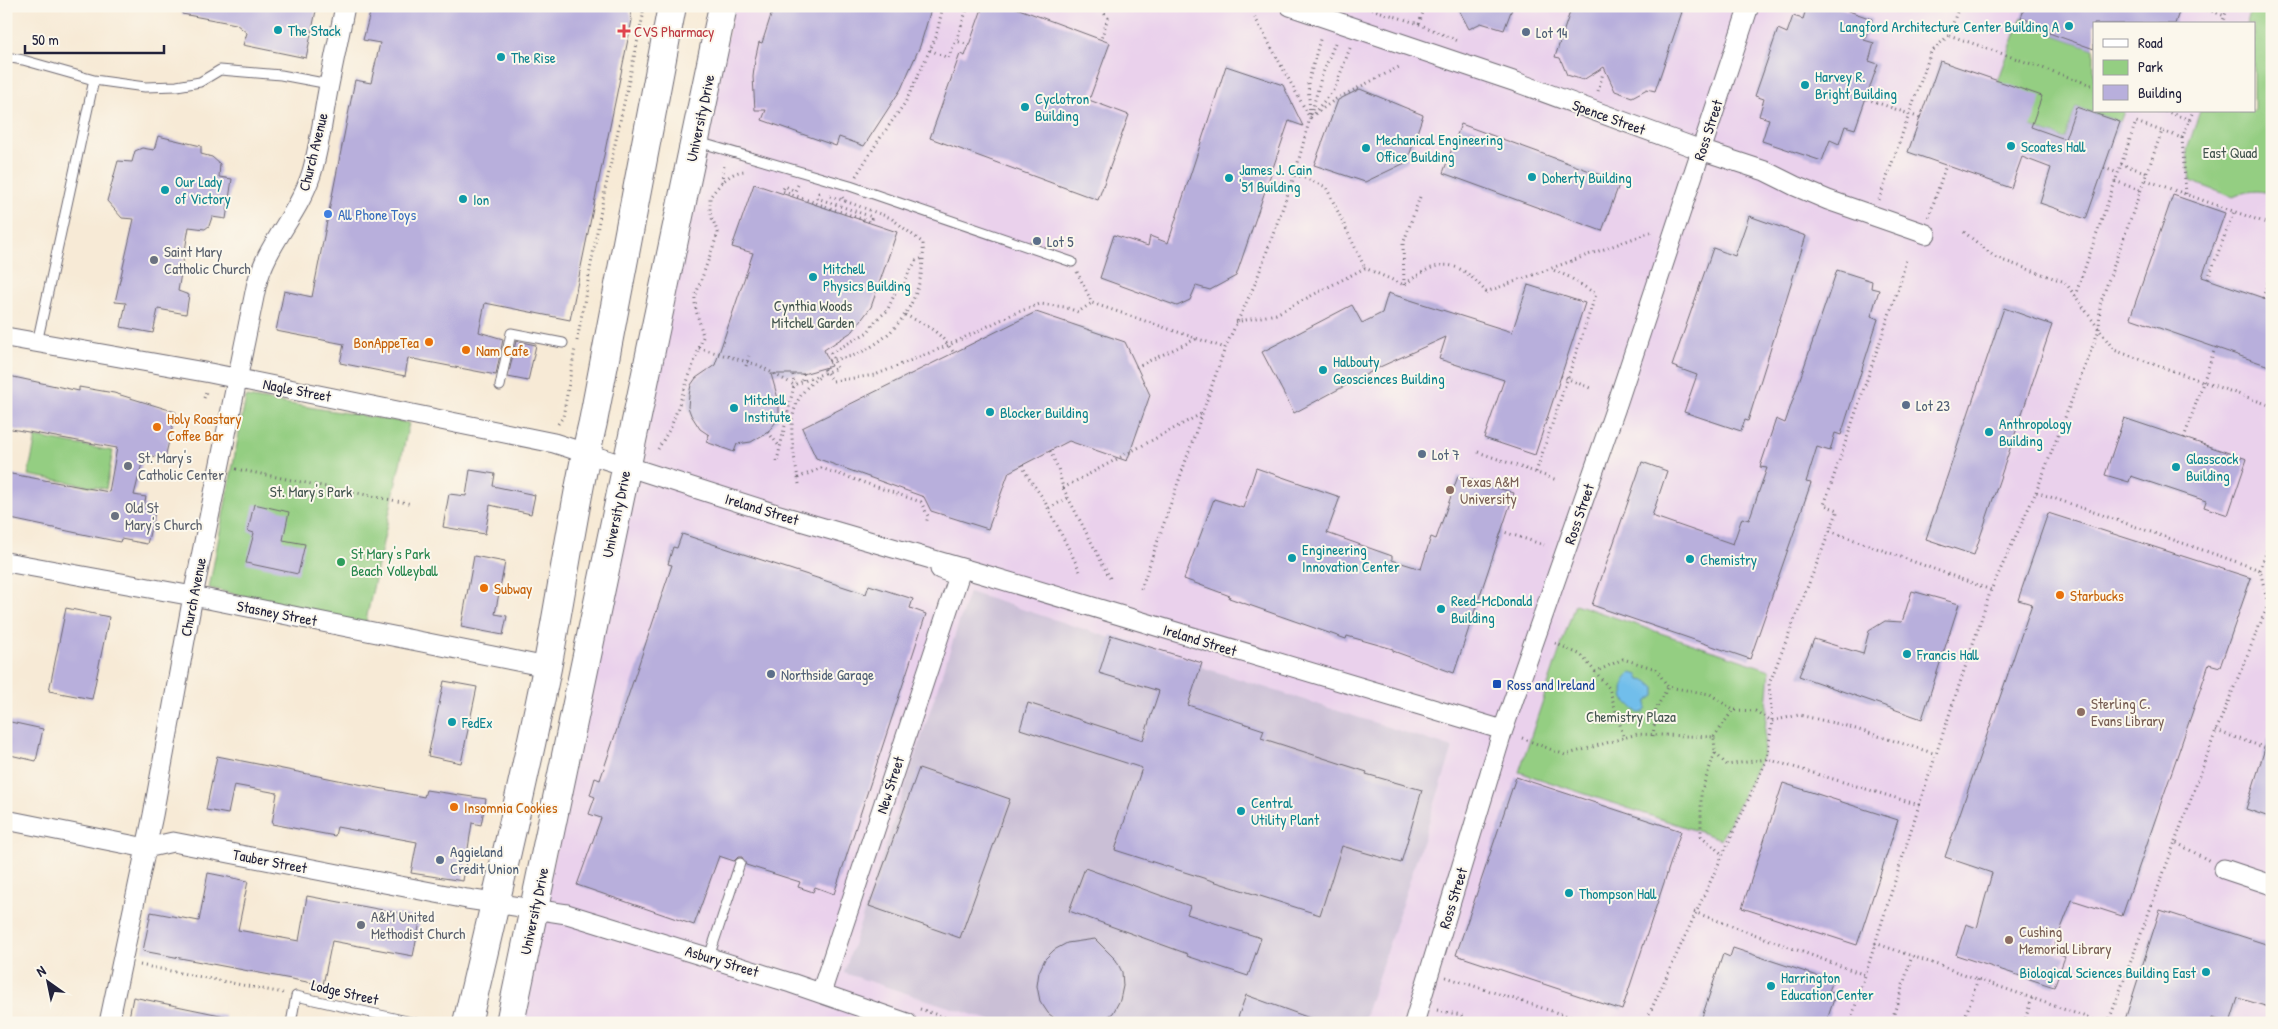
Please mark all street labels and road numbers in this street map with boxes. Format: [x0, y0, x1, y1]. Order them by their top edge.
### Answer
street label: University Drive [681, 73, 719, 163]
street label: Spence Street [1570, 94, 1649, 140]
street label: Ross Street [1688, 96, 1728, 163]
street label: Church Avenue [293, 111, 333, 193]
street label: Nagle Street [261, 373, 334, 407]
street label: University Drive [597, 469, 635, 559]
street label: Ross Street [1559, 480, 1599, 547]
street label: Ireland Street [723, 488, 802, 530]
street label: Church Avenue [175, 556, 211, 638]
street label: Stasney Street [235, 595, 320, 631]
street label: Ireland Street [1161, 619, 1240, 661]
street label: New Street [871, 753, 909, 816]
street label: Tauber Street [231, 844, 310, 879]
street label: Ross Street [1434, 864, 1472, 931]
street label: University Drive [515, 866, 553, 956]
street label: Asbury Street [683, 940, 762, 982]
street label: Lodge Street [309, 974, 382, 1010]

